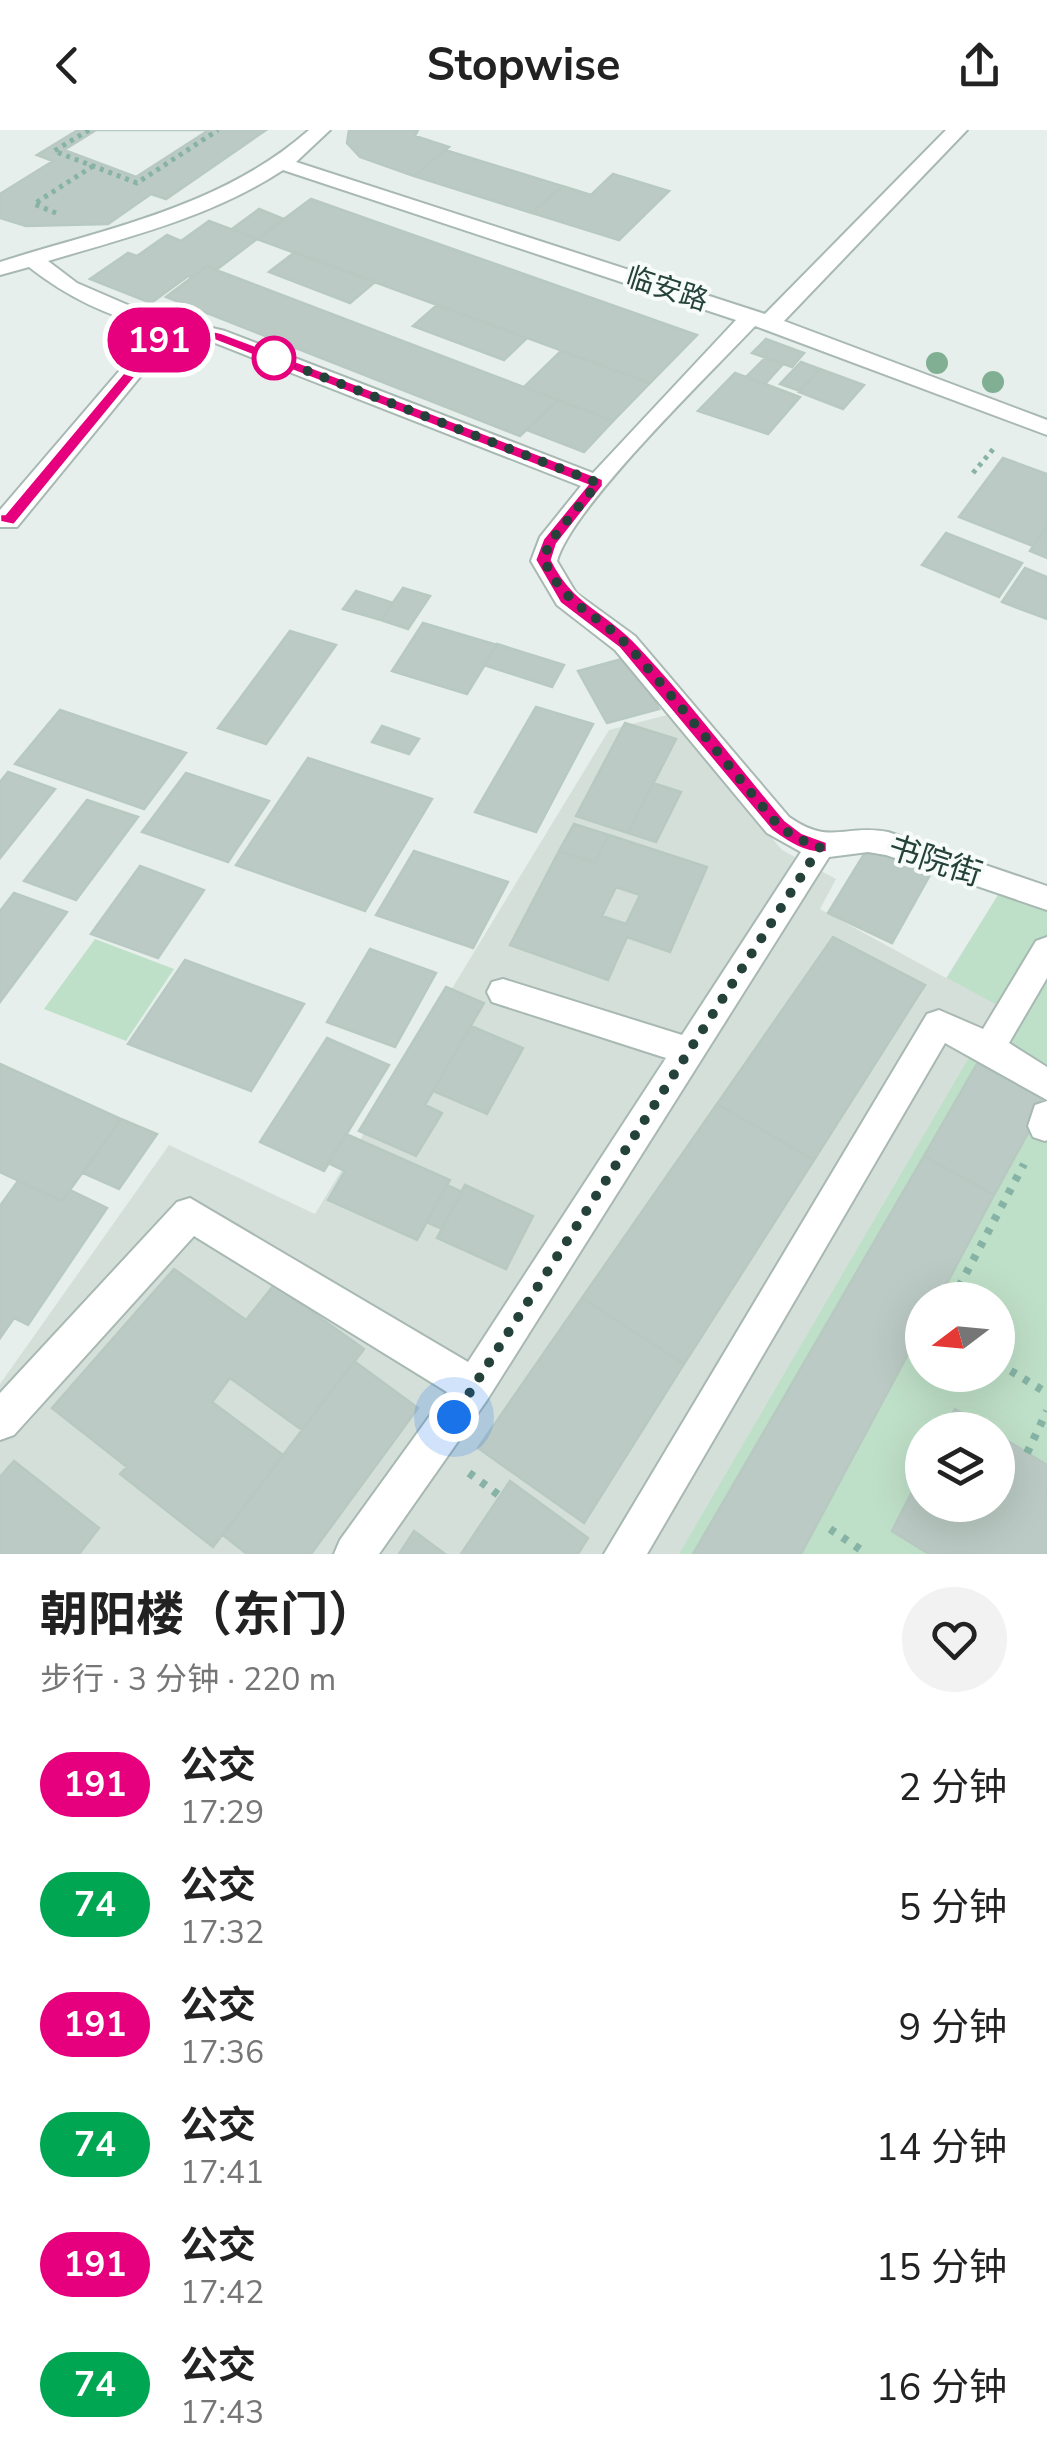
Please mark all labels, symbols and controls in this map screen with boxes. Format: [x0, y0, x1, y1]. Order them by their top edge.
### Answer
text: Stopwise [427, 35, 620, 96]
icon: back [40, 38, 95, 93]
icon: share [952, 38, 1007, 93]
street label: 临安路 [621, 258, 713, 320]
line badge: 191 [102, 308, 216, 372]
text: 191 [127, 317, 191, 364]
unlabelled marker [253, 337, 295, 379]
street label: 书院街 [883, 826, 987, 896]
north arrow [905, 1282, 1015, 1392]
map controls [905, 1282, 1015, 1522]
your location [429, 1392, 479, 1442]
button: layers [905, 1412, 1015, 1522]
text: 朝阳楼（东门） [40, 1582, 376, 1648]
button: heart [902, 1587, 1007, 1692]
text: 步行 · 3 分钟 · 220 m [40, 1658, 336, 1701]
text: 公交 [180, 1740, 256, 1791]
text: 191 [63, 1761, 127, 1808]
text: 2 分钟 [898, 1762, 1007, 1813]
text: 17:29 [180, 1791, 264, 1834]
text: 公交 [180, 1860, 256, 1911]
text: 74 [74, 1881, 116, 1928]
text: 5 分钟 [898, 1882, 1007, 1933]
text: 17:32 [180, 1911, 264, 1954]
text: 公交 [180, 1980, 256, 2031]
text: 191 [63, 2001, 127, 2048]
text: 9 分钟 [898, 2002, 1007, 2053]
text: 17:36 [180, 2031, 264, 2074]
text: 公交 [180, 2100, 256, 2151]
text: 74 [74, 2121, 116, 2168]
text: 14 分钟 [876, 2122, 1007, 2173]
text: 17:41 [180, 2151, 264, 2194]
text: 公交 [180, 2220, 256, 2271]
text: 191 [63, 2241, 127, 2288]
text: 15 分钟 [876, 2242, 1007, 2293]
text: 17:42 [180, 2271, 264, 2314]
text: 公交 [180, 2340, 256, 2391]
text: 74 [74, 2361, 116, 2408]
text: 16 分钟 [876, 2362, 1007, 2413]
text: 17:43 [180, 2391, 264, 2434]

